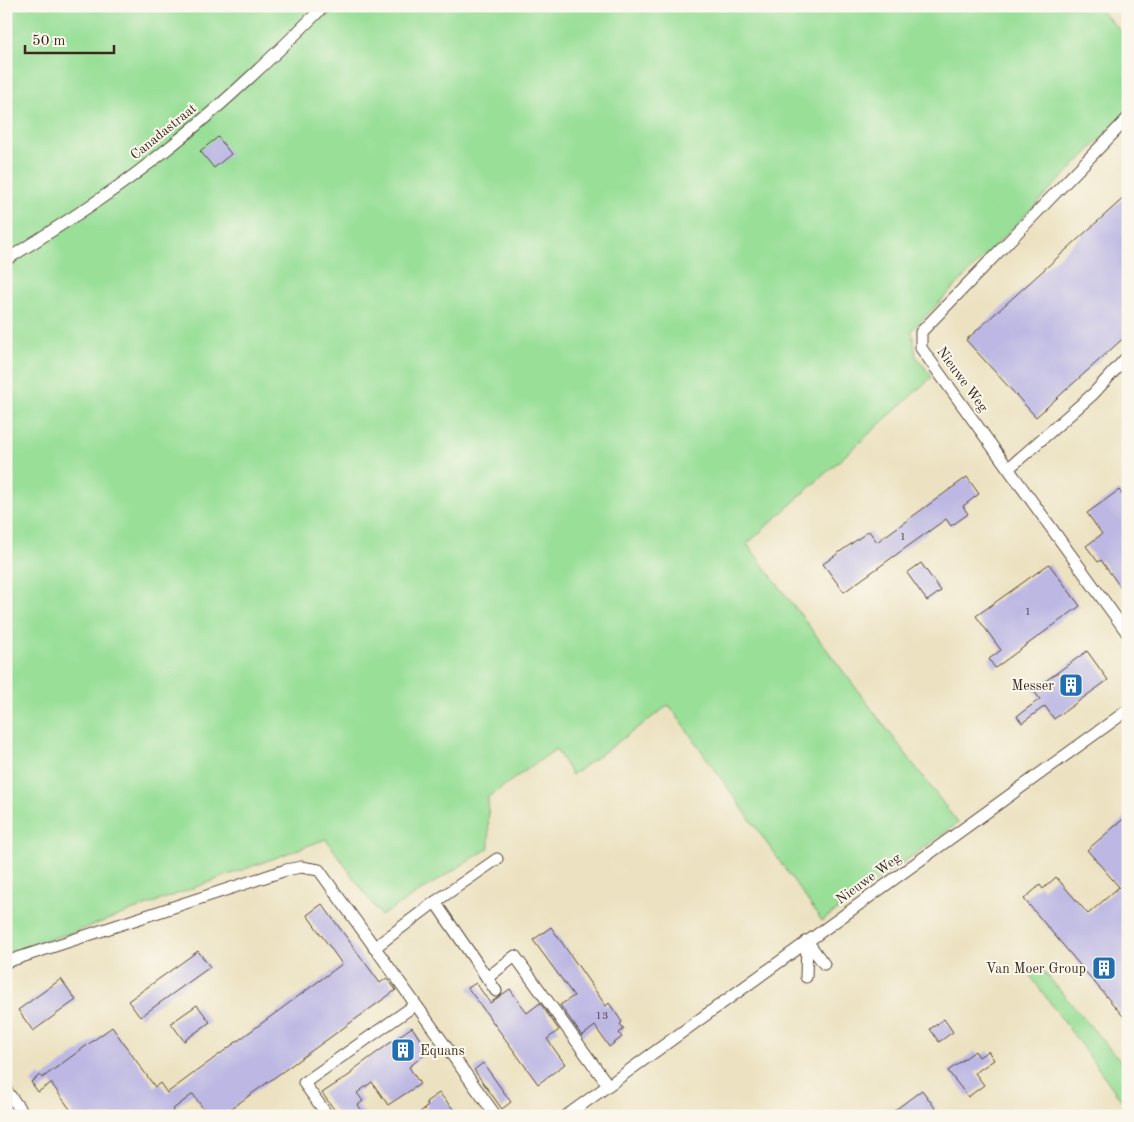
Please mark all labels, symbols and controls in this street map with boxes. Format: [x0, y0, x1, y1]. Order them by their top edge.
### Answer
scale bar [25, 22, 114, 54]
text: 50 m [32, 34, 66, 49]
street label: Canadastraat [128, 101, 199, 163]
street label: Nieuwe Weg [934, 344, 991, 415]
house number: 1 [900, 532, 906, 543]
house number: 1 [1025, 607, 1031, 618]
building icon: Messer [1058, 672, 1084, 698]
place label: Messer [1011, 679, 1054, 693]
street label: Nieuwe Weg [833, 850, 904, 907]
building icon: Van Moer Group [1091, 955, 1117, 981]
place label: Van Moer Group [986, 962, 1086, 976]
house number: 13 [596, 1011, 608, 1022]
building icon: Equans [390, 1037, 416, 1063]
place label: Equans [420, 1044, 465, 1058]

